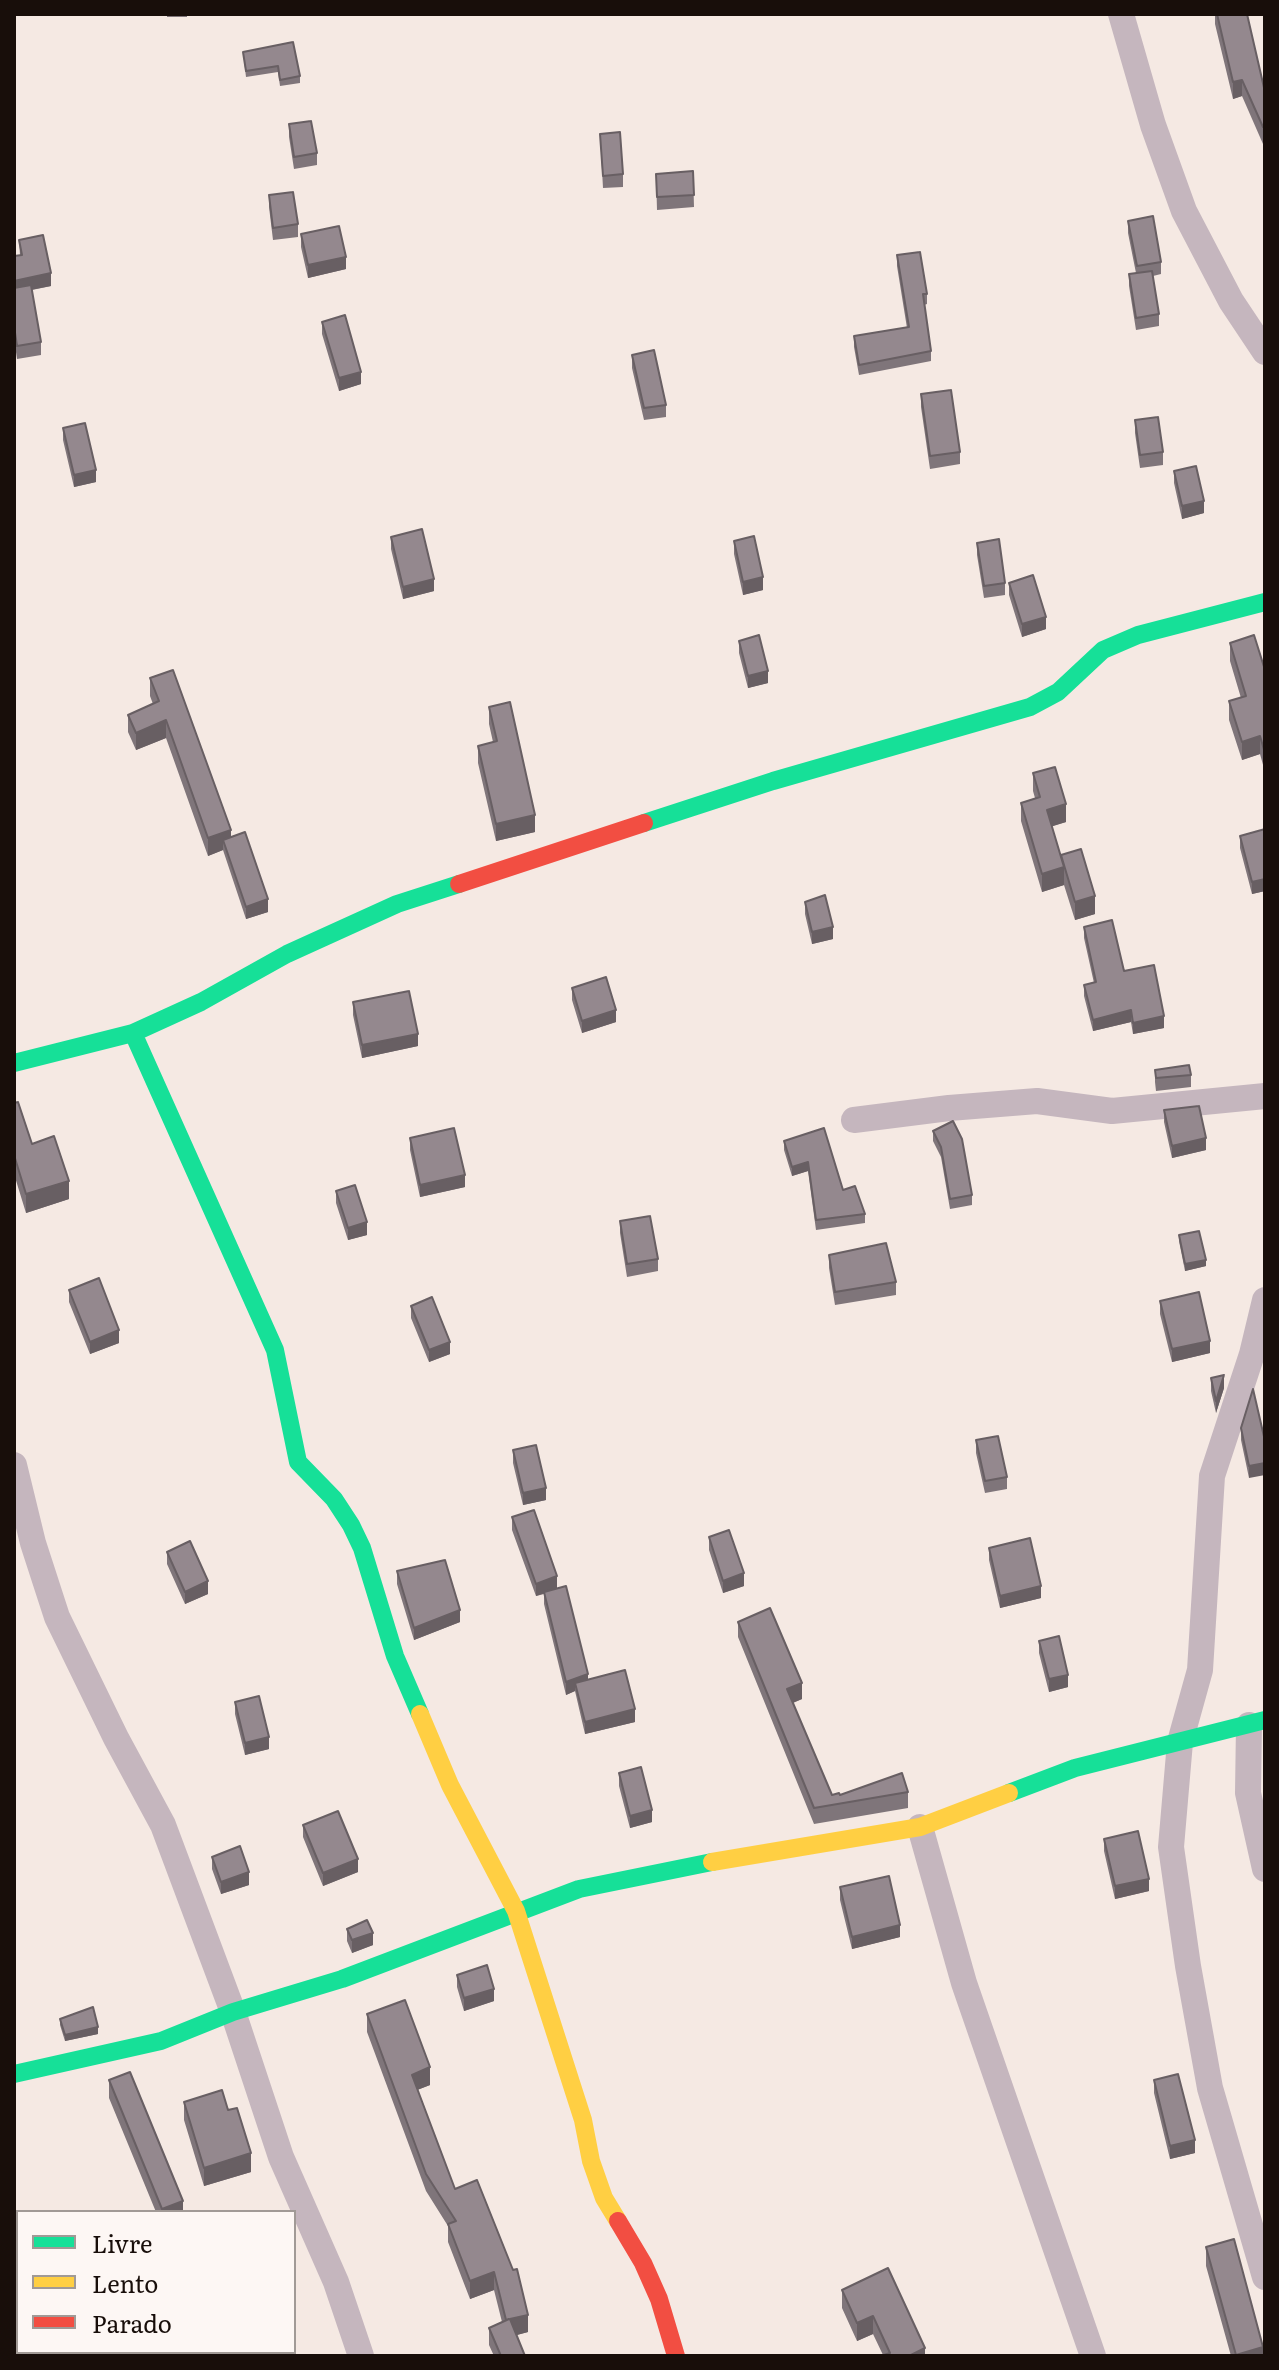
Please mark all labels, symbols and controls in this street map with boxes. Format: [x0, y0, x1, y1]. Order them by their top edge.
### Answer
legend [16, 2210, 296, 2354]
text: Livre [92, 2225, 152, 2260]
text: Lento [92, 2265, 158, 2300]
text: Parado [92, 2305, 172, 2340]

